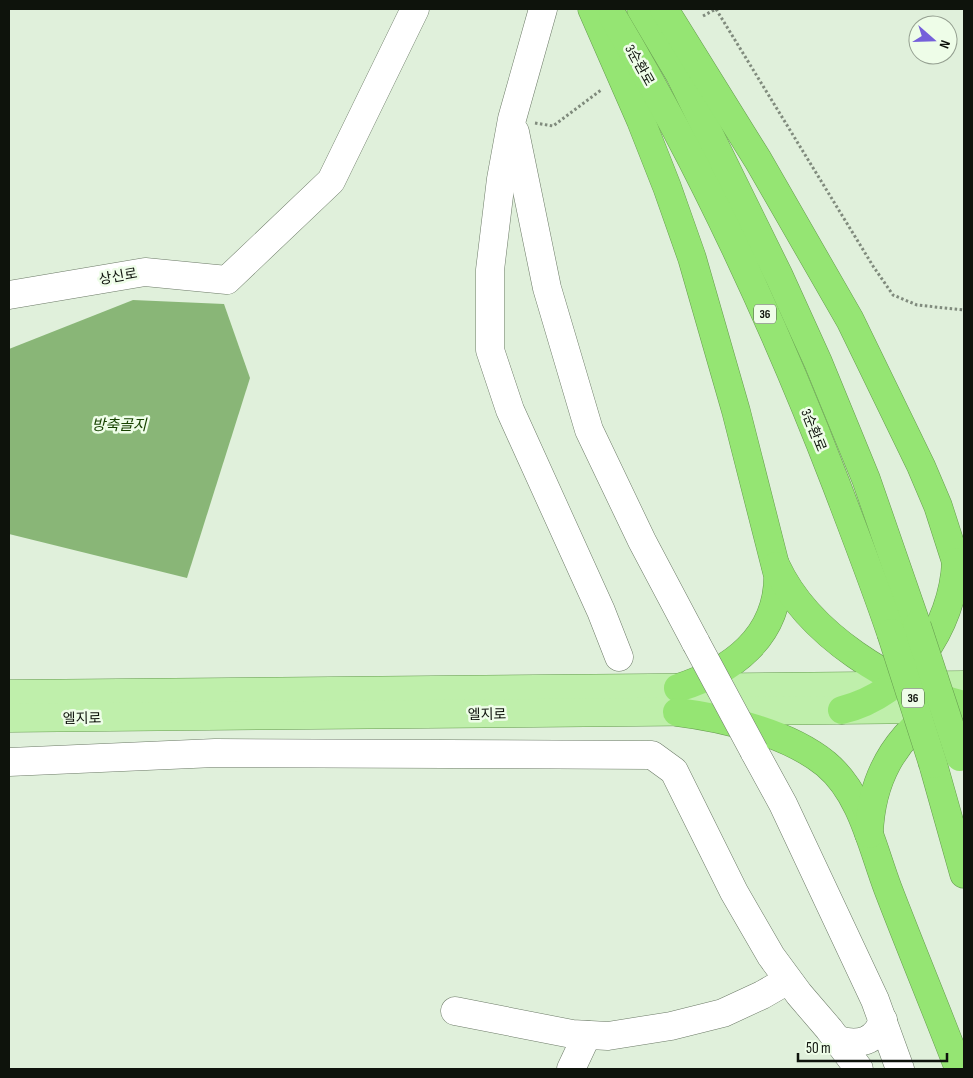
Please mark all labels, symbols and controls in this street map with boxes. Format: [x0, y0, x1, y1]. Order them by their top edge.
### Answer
north arrow [908, 15, 958, 65]
text: N [935, 38, 954, 51]
street label: 3순환로 [621, 42, 658, 89]
street label: 상신로 [98, 265, 139, 288]
road number: 36 [754, 304, 776, 324]
street label: 3순환로 [797, 406, 830, 454]
water label: 방축골지 [91, 416, 148, 435]
road number: 36 [902, 688, 924, 708]
street label: 엘지로 [468, 706, 507, 723]
street label: 엘지로 [63, 710, 102, 727]
scale bar [798, 1030, 947, 1062]
text: 50 m [806, 1039, 831, 1058]

